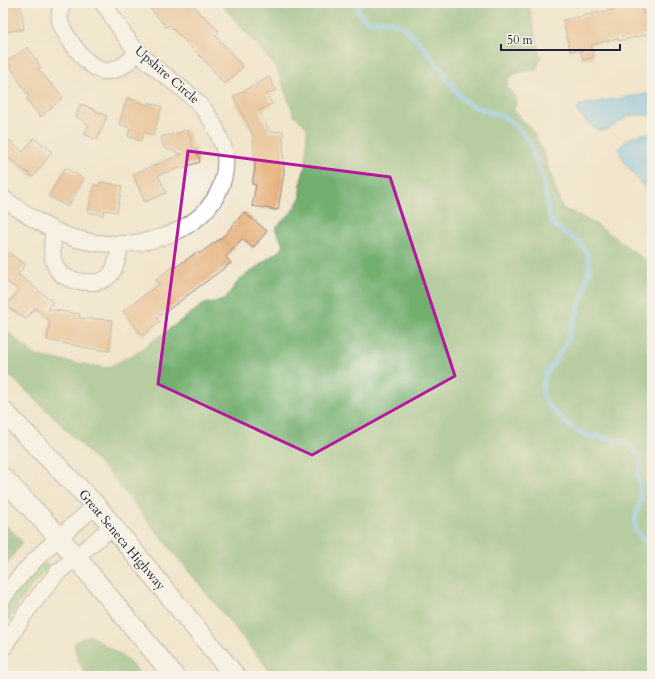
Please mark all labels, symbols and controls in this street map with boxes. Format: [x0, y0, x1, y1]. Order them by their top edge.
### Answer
scale bar [501, 26, 620, 52]
text: 50 m [507, 32, 534, 48]
street label: Upshire Circle [131, 42, 203, 108]
street label: Great Seneca Highway [74, 486, 170, 594]

